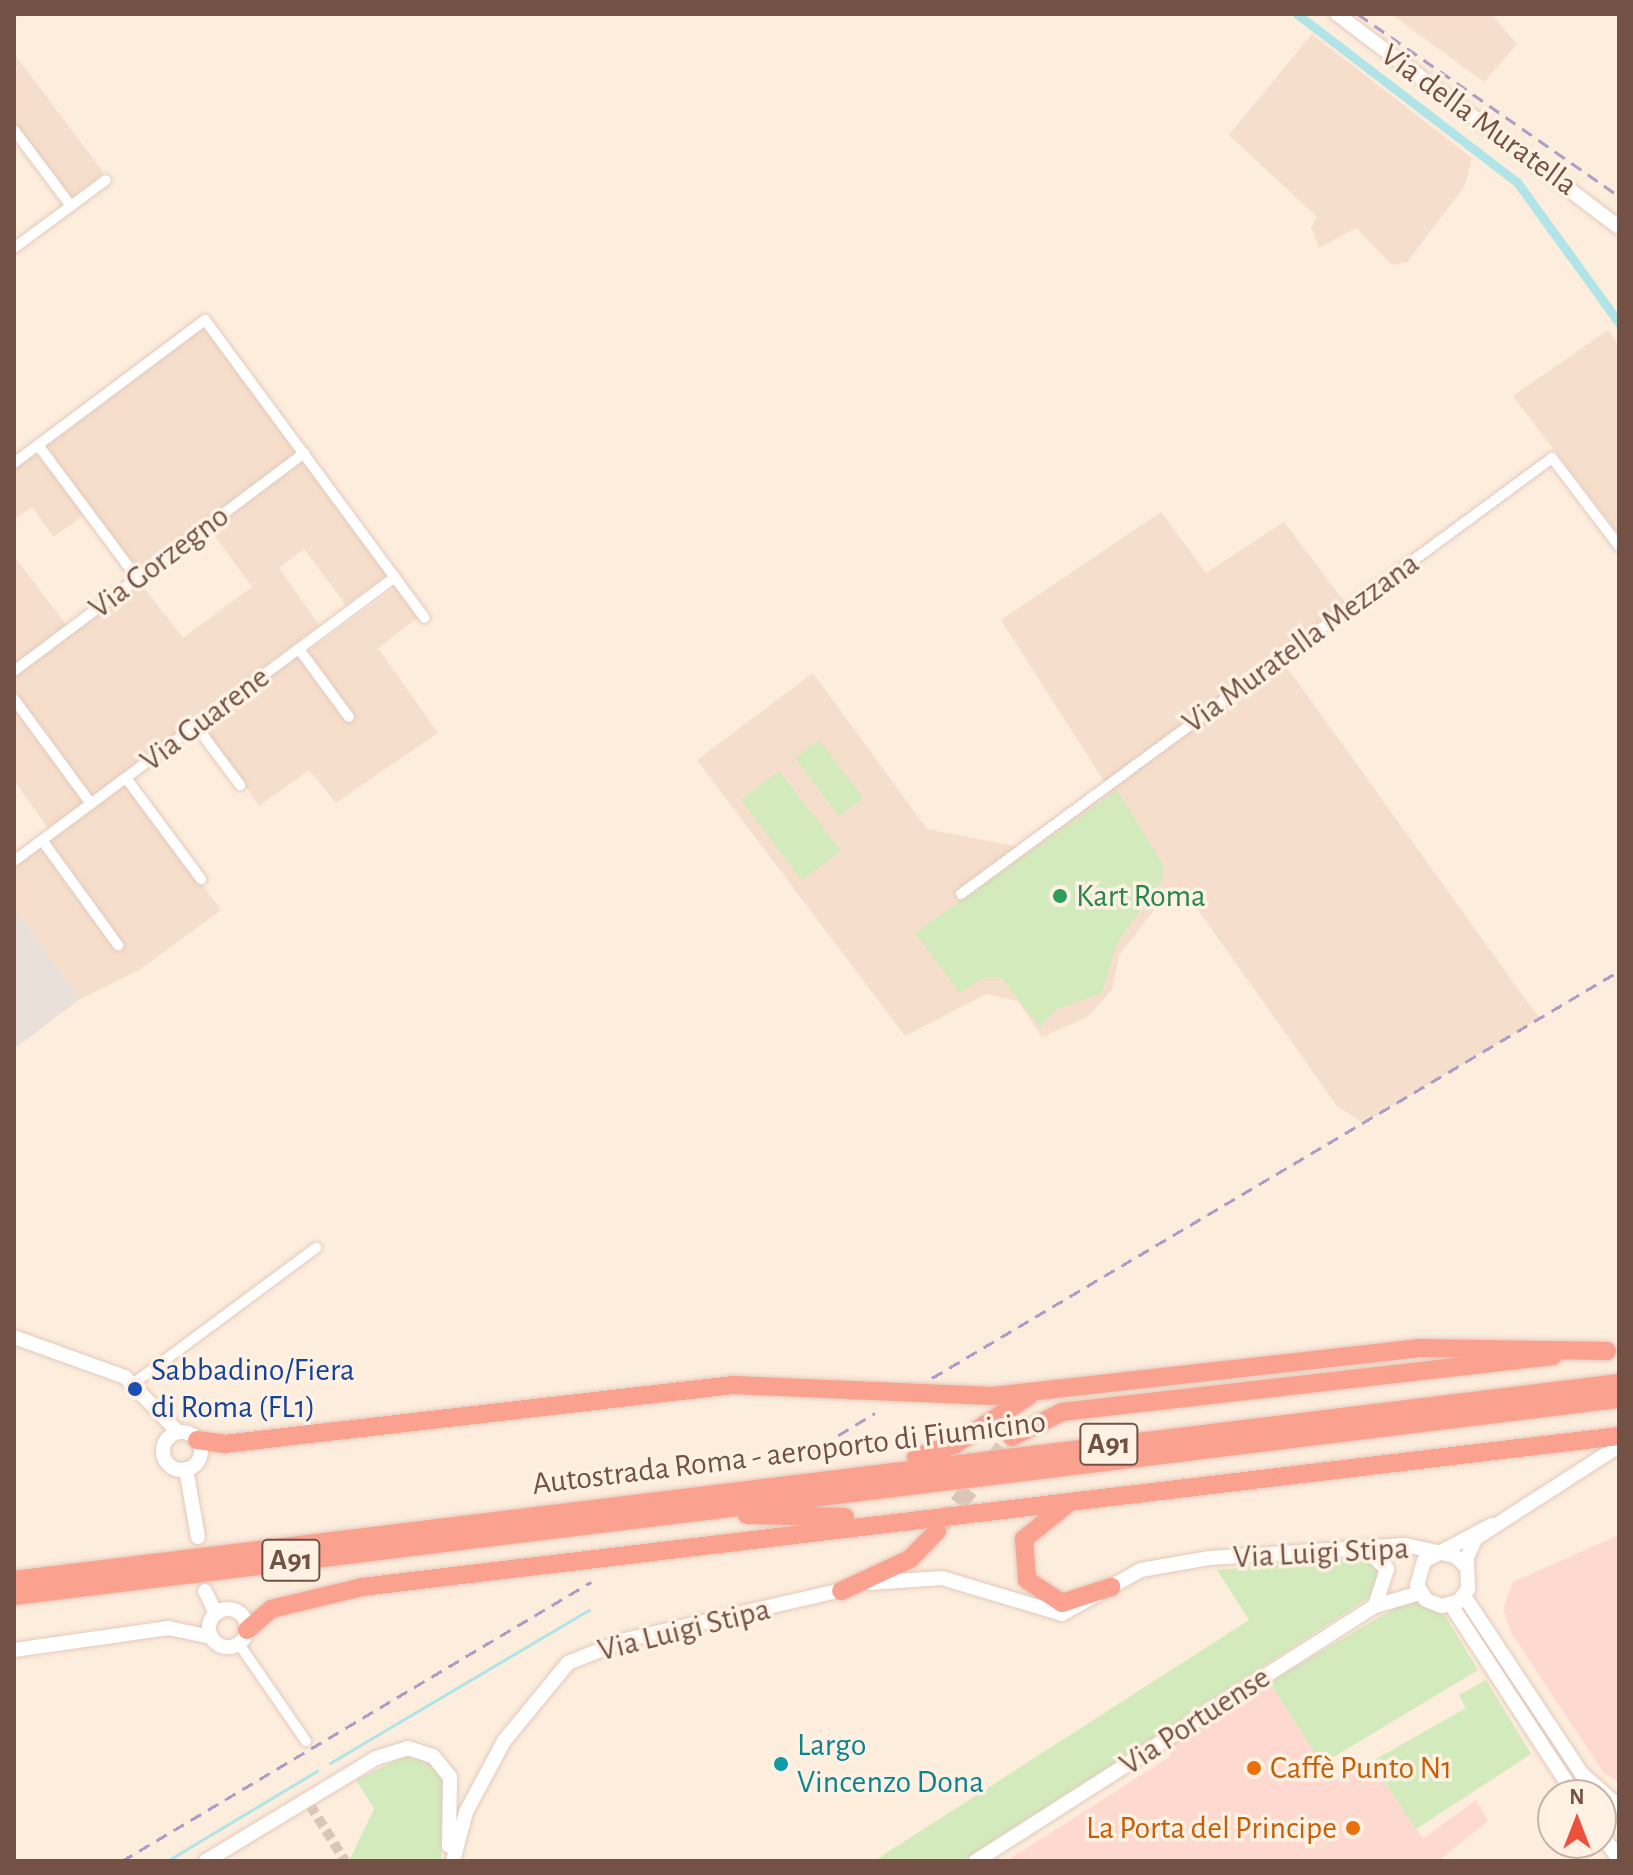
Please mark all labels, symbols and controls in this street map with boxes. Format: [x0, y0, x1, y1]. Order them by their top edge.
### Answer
street label: Via della Muratella [1373, 36, 1585, 204]
street label: Via Gorzegno [82, 497, 236, 627]
street label: Via Muratella Mezzana [1175, 544, 1427, 742]
street label: Via Guarene [133, 658, 277, 780]
place label: Kart Roma [1076, 877, 1206, 915]
marker: Kart Roma [1051, 887, 1069, 905]
place label: Sabbadino/Fiera di Roma (FL1) [151, 1352, 355, 1427]
marker: Sabbadino/Fiera di Roma (FL1) [126, 1380, 144, 1398]
street label: Autostrada Roma - aeroporto di Fiumicino [530, 1402, 1048, 1504]
road number: A91 [1079, 1418, 1139, 1470]
street label: Via Luigi Stipa [1232, 1529, 1410, 1577]
road number: A91 [261, 1534, 321, 1586]
street label: Via Luigi Stipa [594, 1590, 774, 1670]
street label: Via Portuense [1113, 1658, 1277, 1784]
place label: Largo Vincenzo Dona [797, 1727, 984, 1802]
place label: Caffè Punto N1 [1270, 1749, 1452, 1787]
marker: Largo Vincenzo Dona [772, 1755, 790, 1773]
marker: Caffè Punto N1 [1245, 1759, 1263, 1777]
north arrow [1537, 1779, 1617, 1859]
text: N [1569, 1786, 1585, 1808]
place label: La Porta del Principe [1086, 1809, 1337, 1847]
marker: La Porta del Principe [1344, 1819, 1362, 1837]

